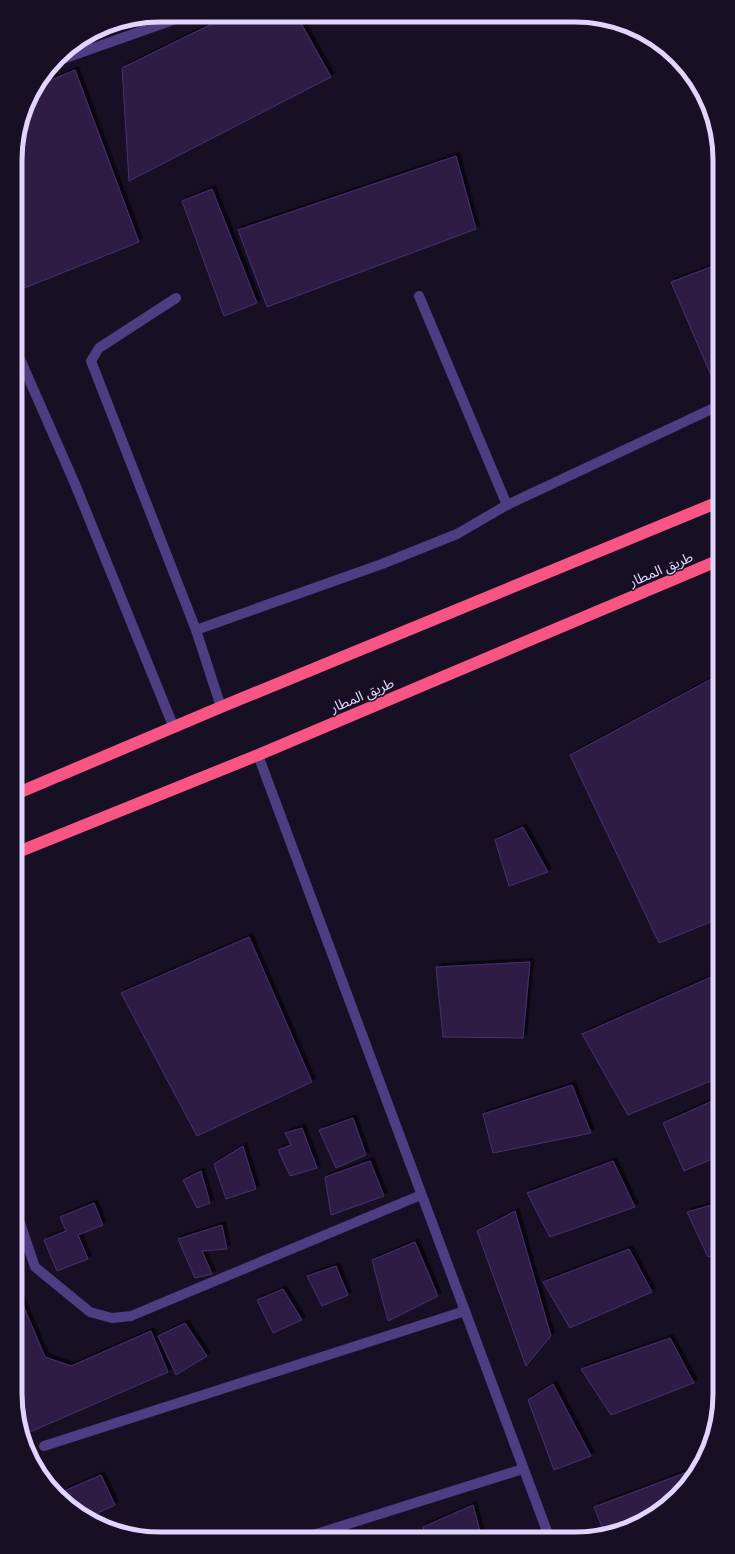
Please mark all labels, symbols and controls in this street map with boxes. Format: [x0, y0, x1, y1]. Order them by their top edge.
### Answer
street label: طريق المطار [625, 548, 696, 592]
street label: طريق المطار [326, 674, 397, 718]

